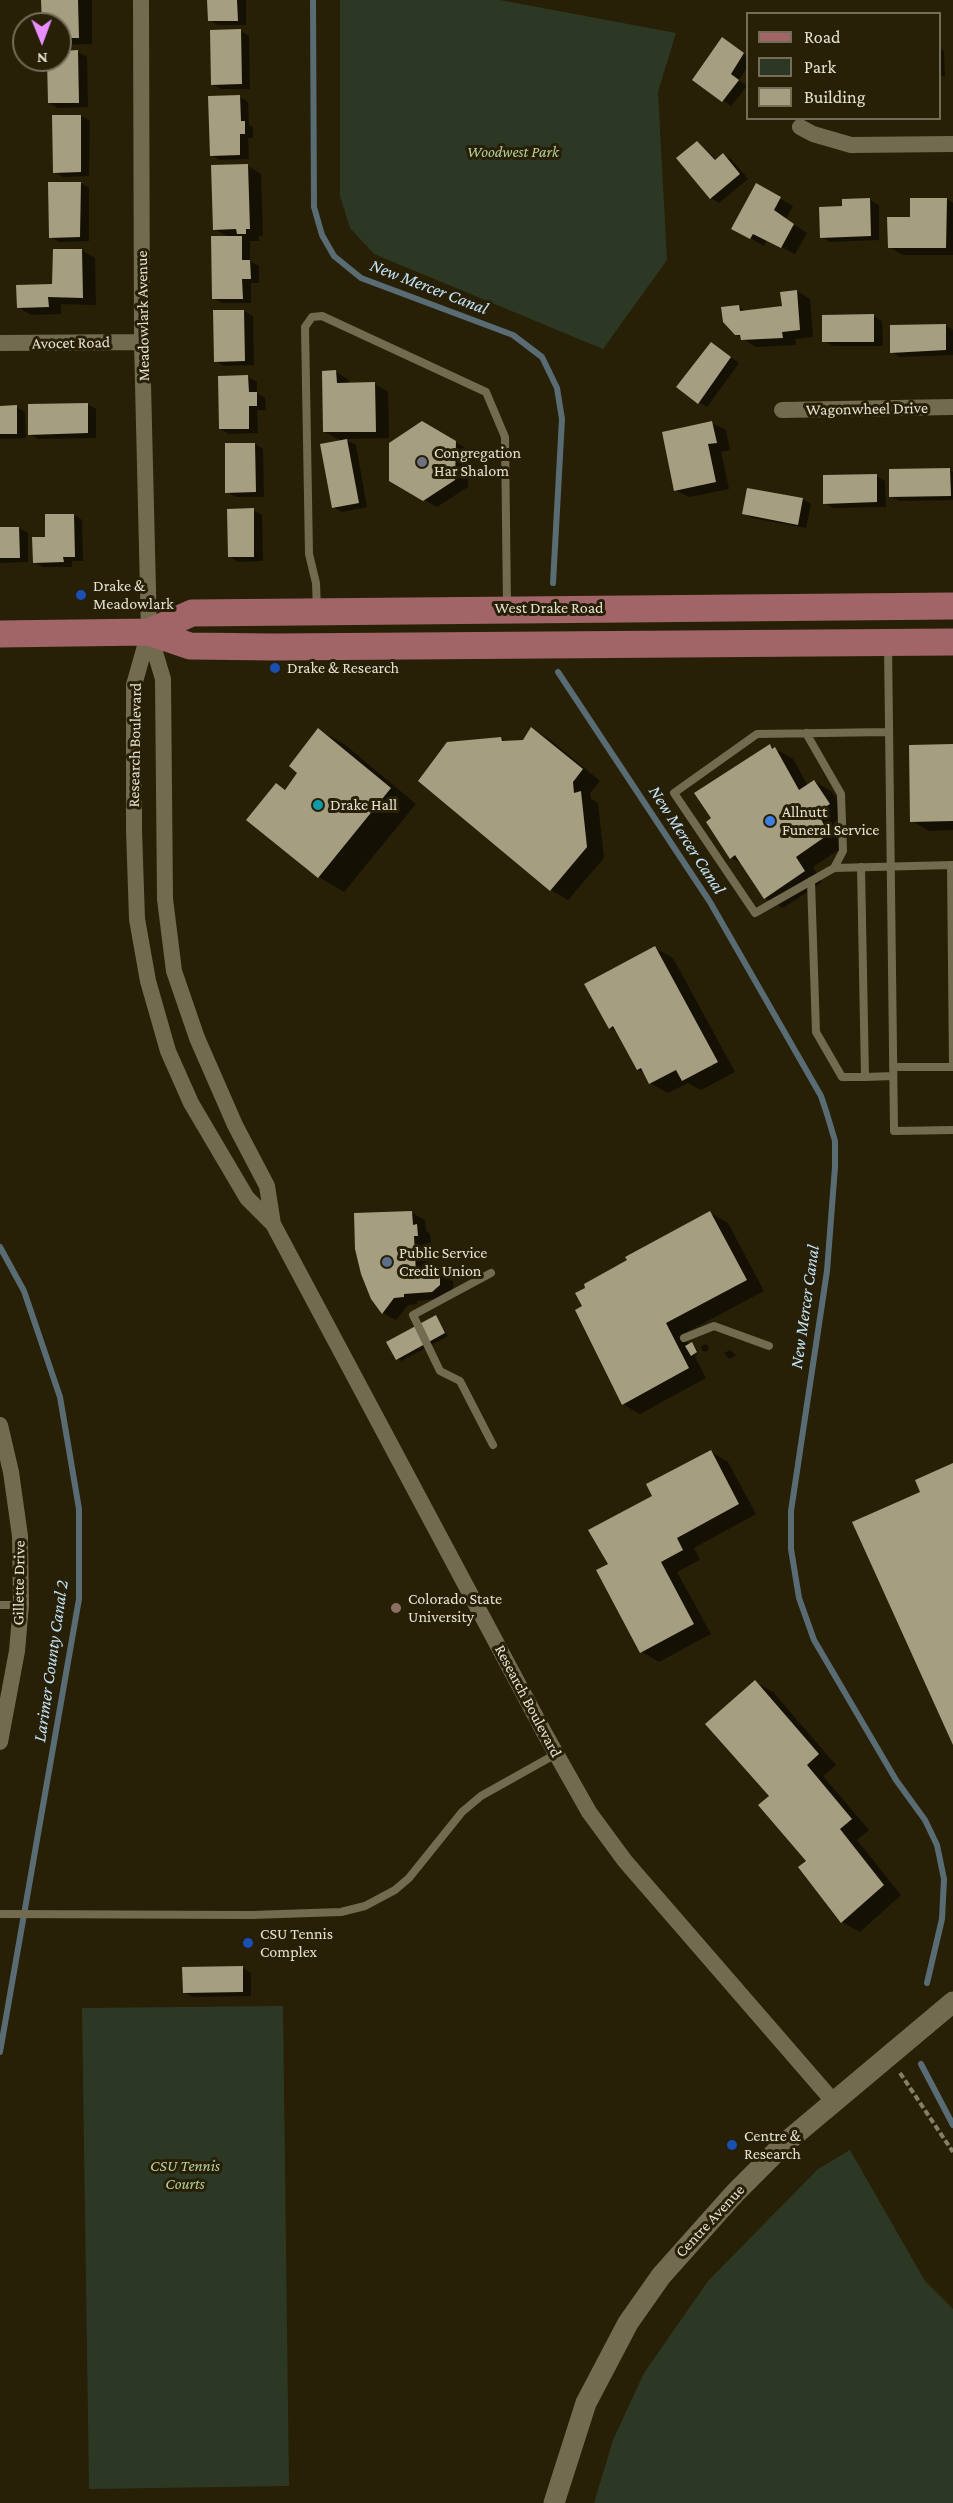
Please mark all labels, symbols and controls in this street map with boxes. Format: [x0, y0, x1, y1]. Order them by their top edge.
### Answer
north arrow [12, 12, 72, 72]
legend [746, 12, 941, 120]
text: Road [804, 27, 841, 47]
text: N [37, 50, 48, 67]
text: Park [804, 57, 836, 77]
text: Building [804, 87, 865, 107]
park label: Woodwest Park [467, 142, 559, 162]
street label: Meadowlark Avenue [132, 250, 154, 382]
water label: New Mercer Canal [367, 255, 491, 319]
street label: Avocet Road [32, 333, 110, 353]
street label: Wagonwheel Drive [806, 398, 928, 420]
place label: Congregation Har Shalom [434, 443, 521, 481]
marker: Congregation Har Shalom [415, 455, 429, 469]
place label: Drake & Meadowlark [93, 576, 174, 614]
marker: Drake & Meadowlark [74, 588, 88, 602]
street label: West Drake Road [494, 598, 604, 618]
place label: Drake & Research [287, 658, 399, 678]
marker: Drake & Research [268, 661, 282, 675]
street label: Research Boulevard [124, 682, 146, 808]
water label: New Mercer Canal [644, 782, 730, 898]
place label: Drake Hall [330, 795, 397, 815]
marker: Drake Hall [311, 798, 325, 812]
place label: Allnutt Funeral Service [782, 802, 879, 840]
marker: Allnutt Funeral Service [763, 814, 777, 828]
place label: Public Service Credit Union [399, 1243, 487, 1281]
water label: New Mercer Canal [786, 1244, 824, 1370]
marker: Public Service Credit Union [380, 1255, 394, 1269]
street label: Gillette Drive [9, 1540, 29, 1626]
water label: Larimer County Canal 2 [29, 1578, 73, 1744]
place label: Colorado State University [408, 1589, 502, 1627]
marker: Colorado State University [389, 1601, 403, 1615]
street label: Research Boulevard [490, 1641, 566, 1761]
place label: CSU Tennis Complex [260, 1924, 333, 1962]
marker: CSU Tennis Complex [241, 1936, 255, 1950]
place label: Centre & Research [744, 2126, 801, 2164]
marker: Centre & Research [725, 2138, 739, 2152]
park label: CSU Tennis Courts [150, 2156, 220, 2194]
street label: Centre Avenue [671, 2181, 749, 2261]

